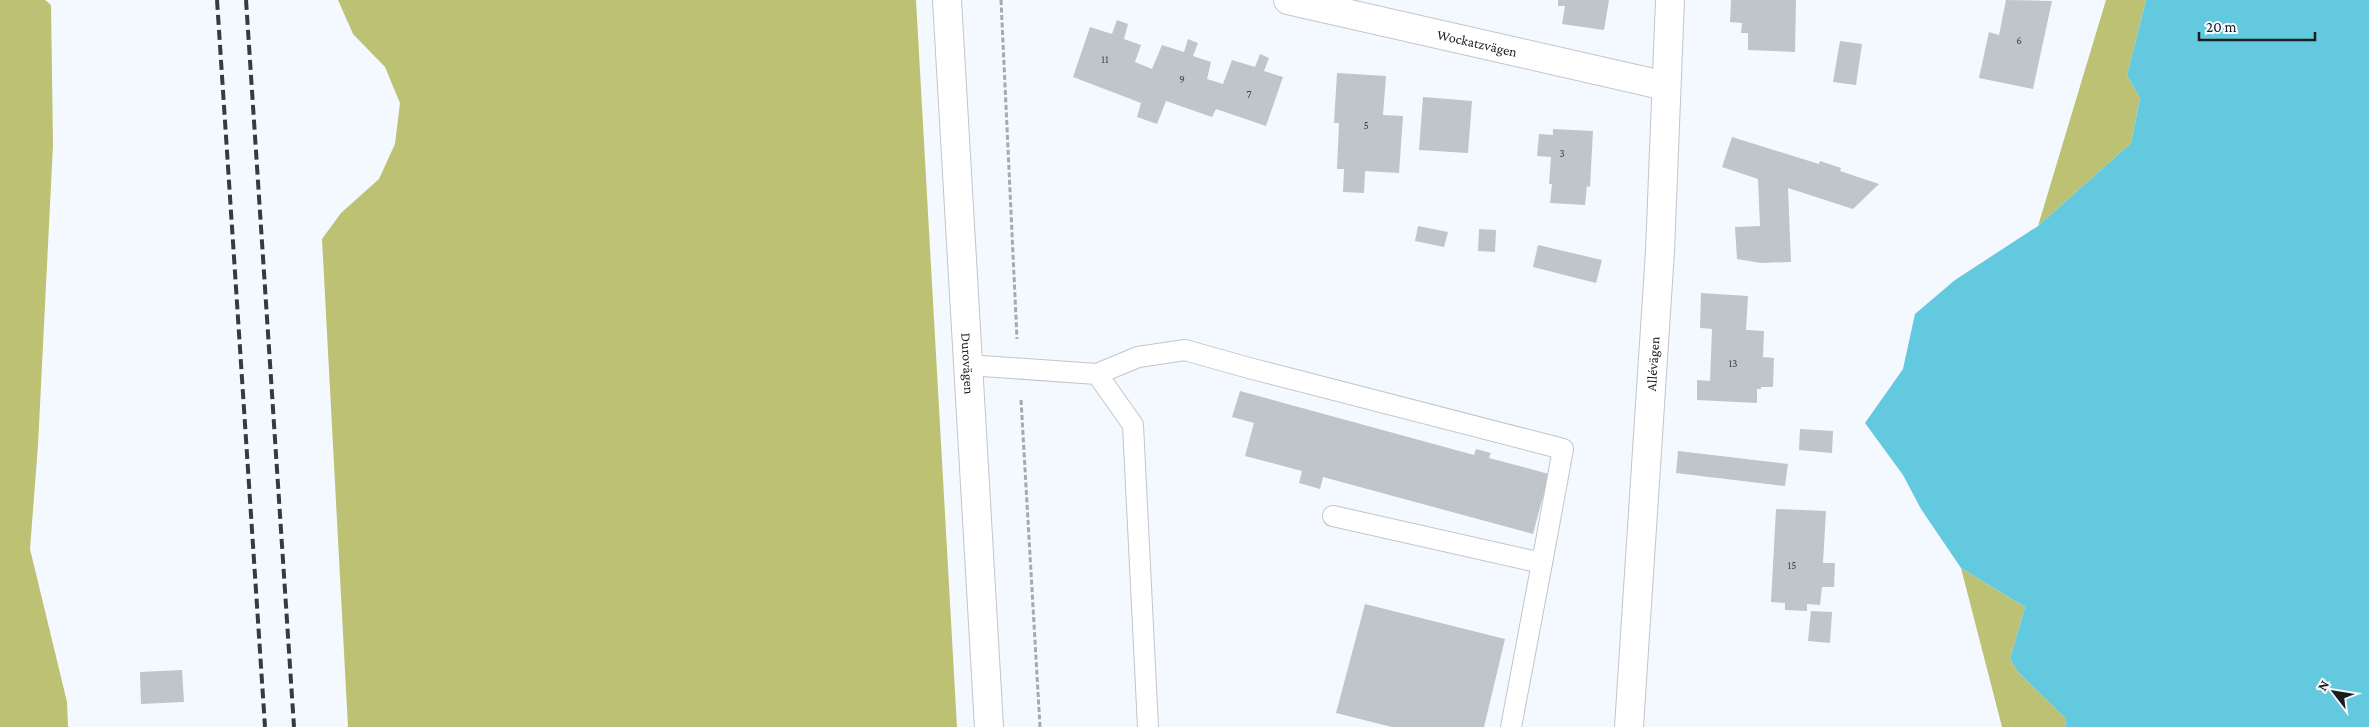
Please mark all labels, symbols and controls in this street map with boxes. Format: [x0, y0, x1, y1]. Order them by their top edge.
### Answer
scale bar [2199, 10, 2315, 42]
text: 20 m [2206, 19, 2237, 35]
street label: Wockatzvägen [1436, 26, 1519, 60]
house number: 6 [2016, 34, 2022, 46]
house number: 11 [1101, 53, 1109, 65]
house number: 9 [1179, 73, 1185, 85]
house number: 7 [1246, 88, 1252, 100]
house number: 5 [1363, 119, 1369, 131]
house number: 3 [1559, 147, 1565, 159]
street label: Durovägen [958, 332, 978, 395]
street label: Allévägen [1643, 335, 1662, 392]
house number: 13 [1729, 357, 1737, 369]
house number: 15 [1788, 559, 1796, 571]
north arrow [2309, 667, 2359, 717]
text: N [2314, 677, 2332, 694]

